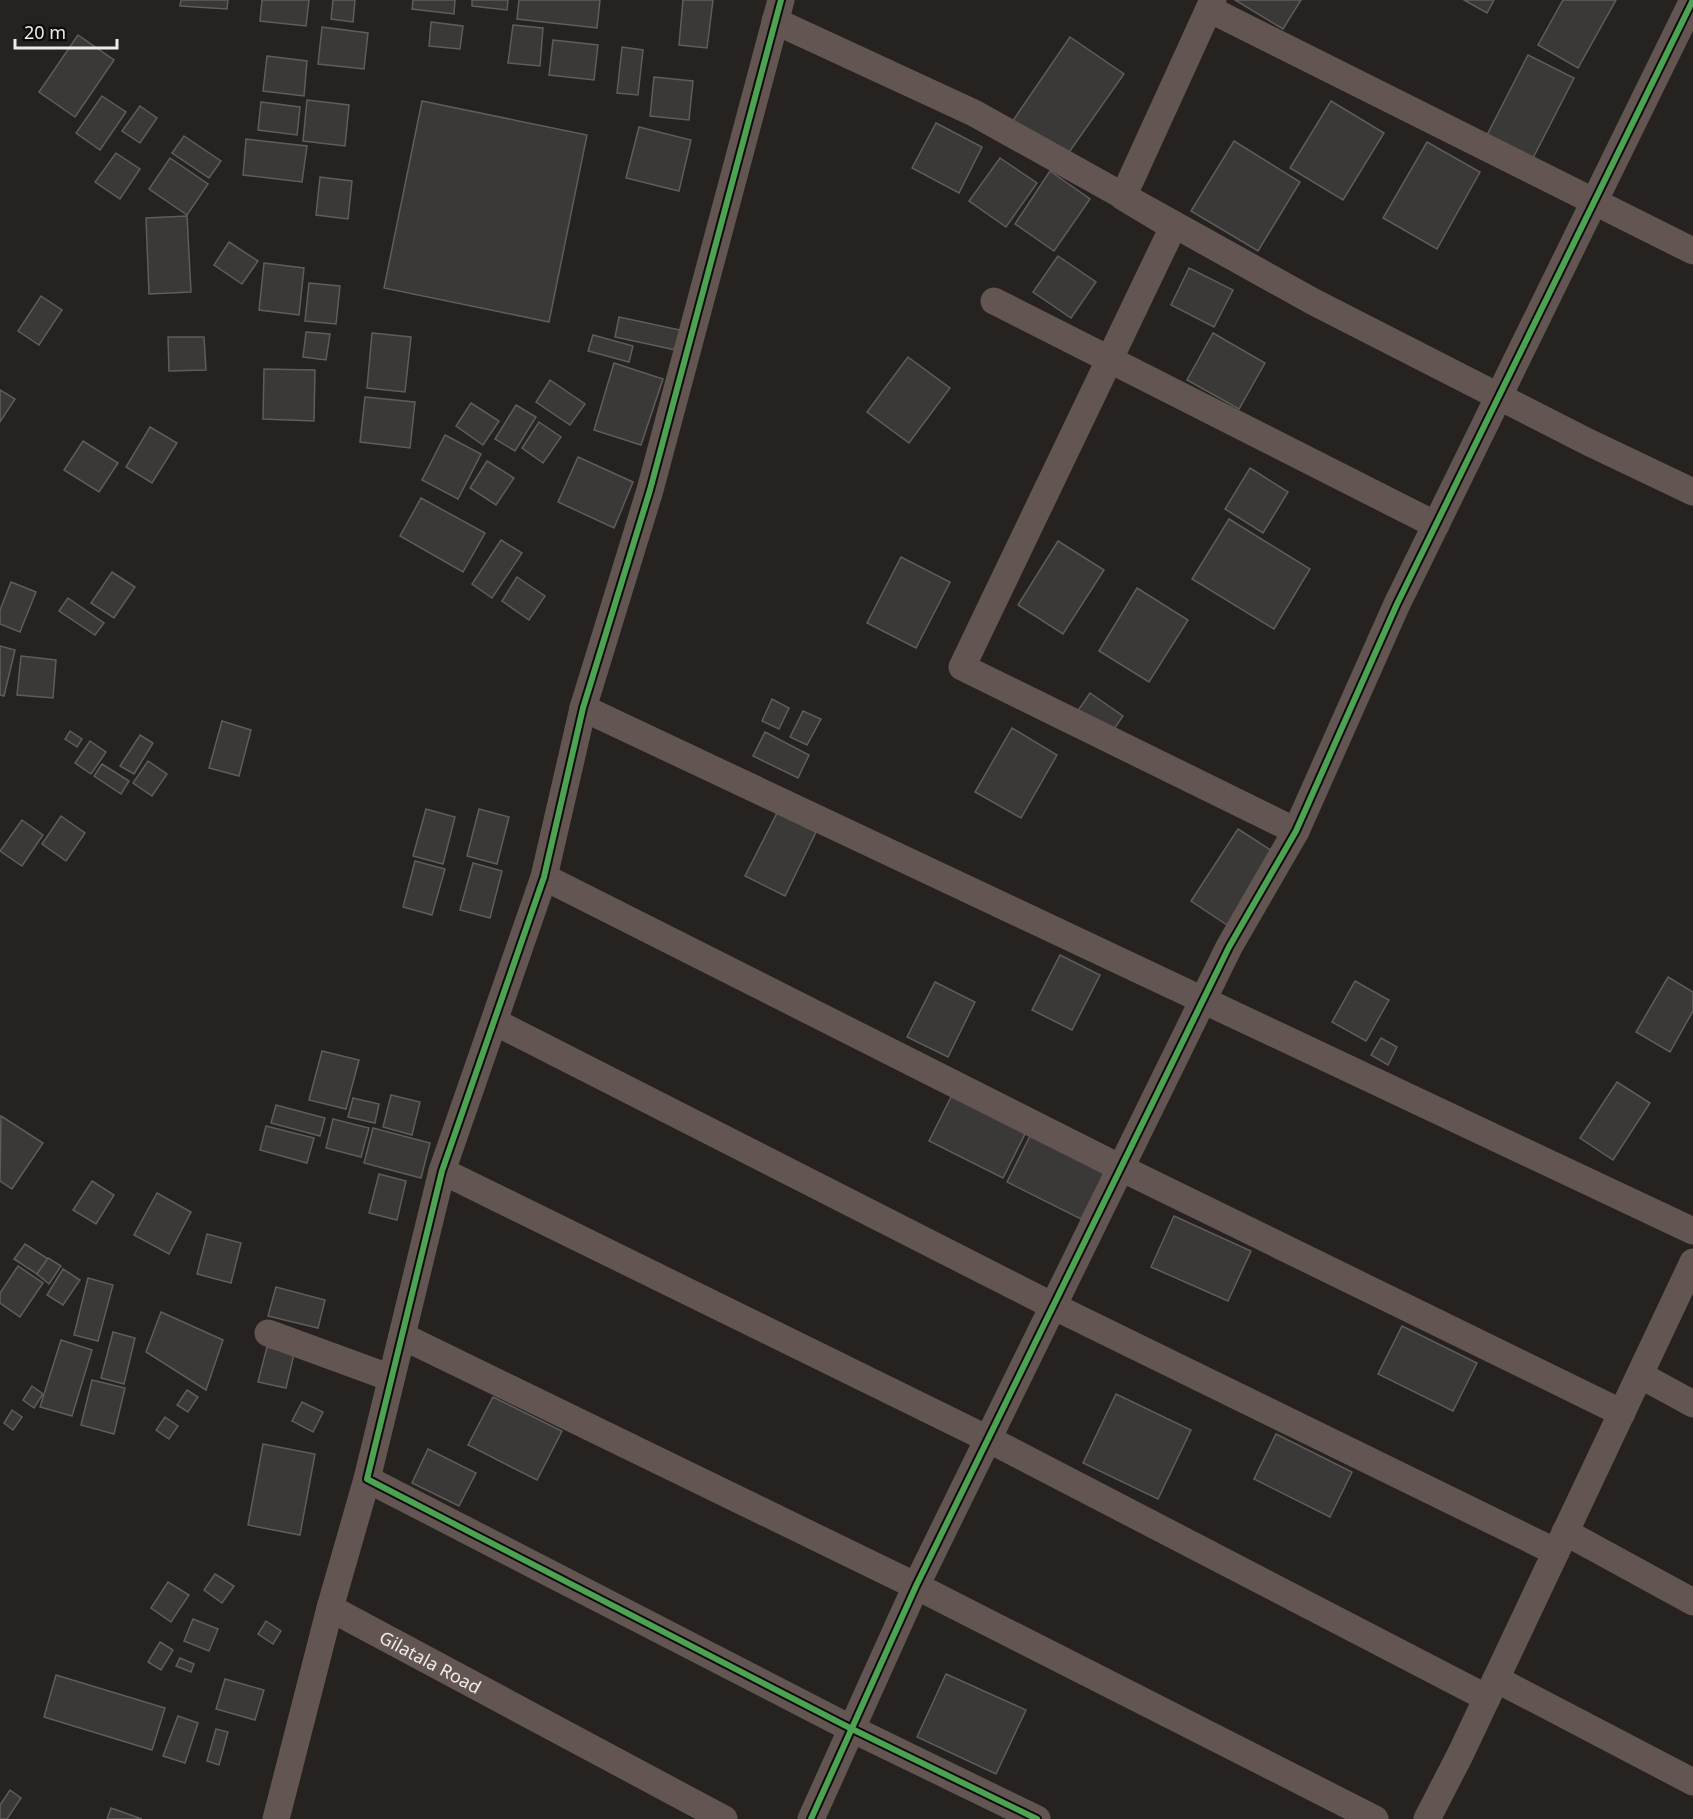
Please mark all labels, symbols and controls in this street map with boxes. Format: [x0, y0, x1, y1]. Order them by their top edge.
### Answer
scale bar [15, 12, 117, 50]
text: 20 m [24, 20, 66, 44]
street label: Gilatala Road [376, 1625, 485, 1699]

